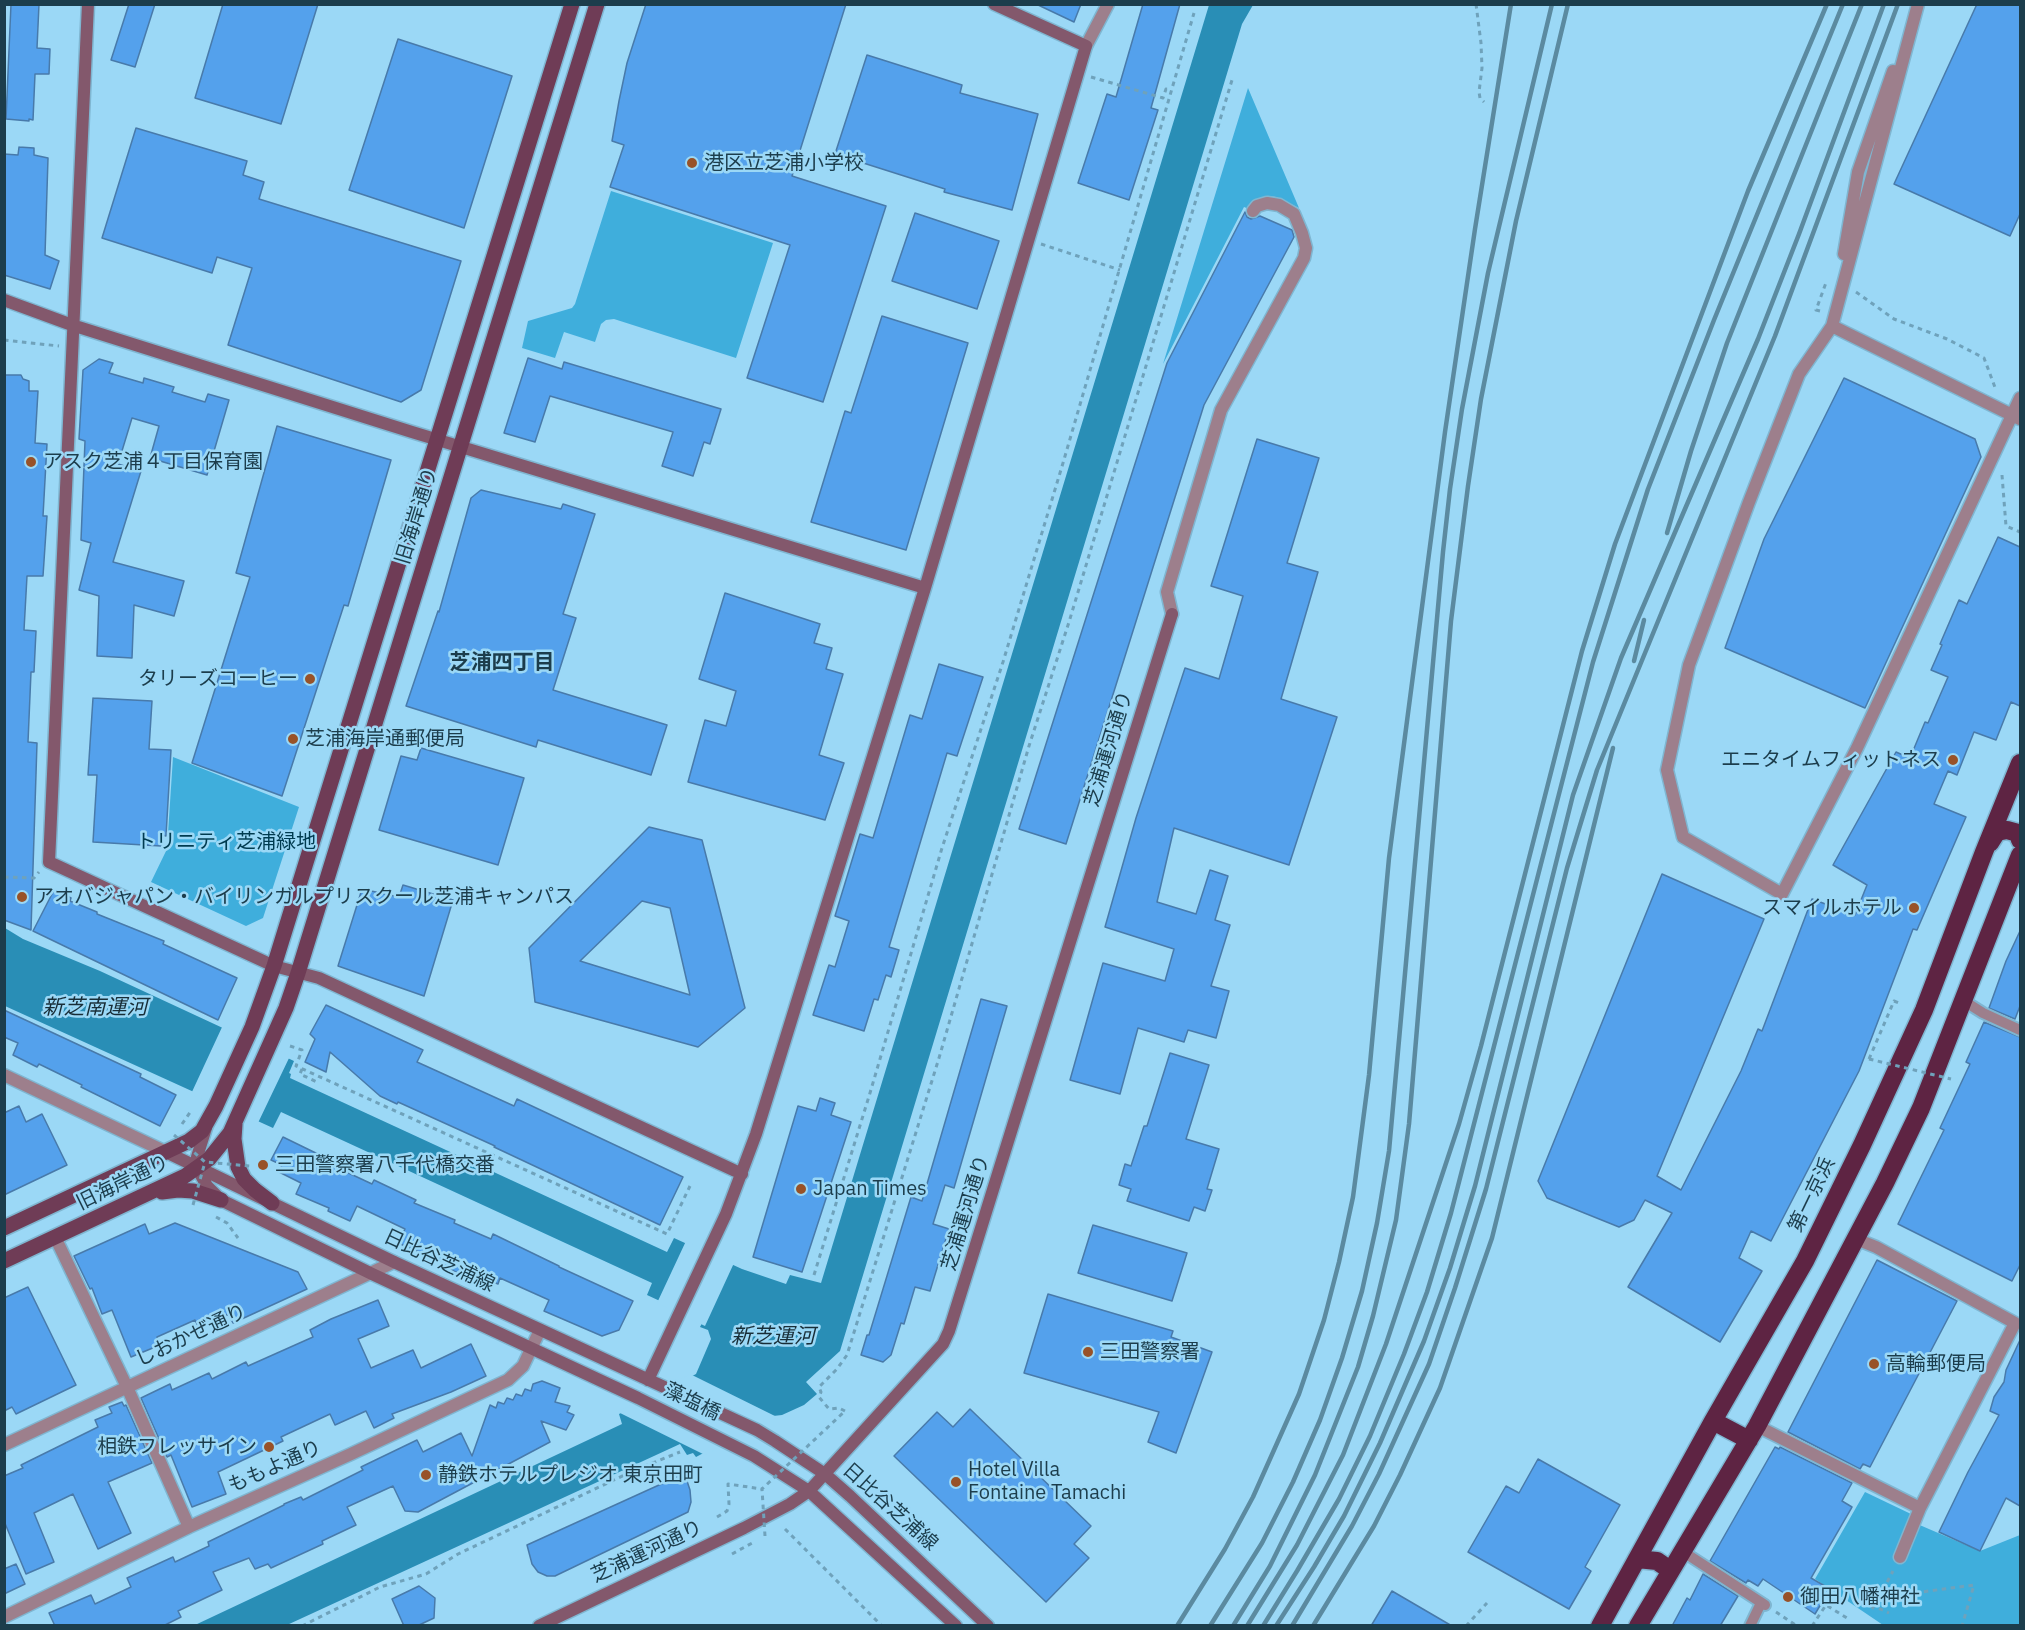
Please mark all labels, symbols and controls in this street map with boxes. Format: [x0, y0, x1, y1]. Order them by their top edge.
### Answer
place label: 港区立芝浦小学校 [704, 151, 864, 175]
marker: 港区立芝浦小学校 [685, 156, 699, 170]
place label: アスク芝浦４丁目保育園 [43, 450, 263, 474]
marker: アスク芝浦４丁目保育園 [24, 455, 38, 469]
street label: 旧海岸通り [391, 465, 443, 567]
district label: 芝浦四丁目 [450, 650, 554, 676]
place label: タリーズコーヒー [138, 667, 298, 691]
marker: タリーズコーヒー [303, 672, 317, 686]
street label: 芝浦運河通り [1080, 688, 1138, 810]
place label: 芝浦海岸通郵便局 [305, 727, 465, 751]
marker: 芝浦海岸通郵便局 [286, 732, 300, 746]
place label: エニタイムフィットネス [1721, 748, 1941, 772]
marker: エニタイムフィットネス [1946, 753, 1960, 767]
park label: トリニティ芝浦緑地 [136, 830, 316, 854]
place label: アオバジャパン・バイリンガルプリスクール芝浦キャンパス [34, 885, 574, 909]
marker: アオバジャパン・バイリンガルプリスクール芝浦キャンパス [15, 890, 29, 904]
place label: スマイルホテル [1762, 896, 1902, 920]
marker: スマイルホテル [1907, 901, 1921, 915]
water label: 新芝南運河 [43, 995, 147, 1021]
street label: 旧海岸通り [73, 1150, 173, 1216]
street label: 芝浦運河通り [937, 1152, 995, 1274]
place label: 三田警察署八千代橋交番 [275, 1153, 495, 1177]
street label: 第一京浜 [1784, 1154, 1840, 1236]
marker: 三田警察署八千代橋交番 [256, 1158, 270, 1172]
place label: Japan Times [813, 1177, 927, 1201]
marker: Japan Times [794, 1182, 808, 1196]
street label: 日比谷芝浦線 [380, 1225, 498, 1297]
street label: しおかぜ通り [132, 1300, 250, 1372]
water label: 新芝運河 [731, 1324, 815, 1350]
place label: 三田警察署 [1100, 1340, 1200, 1364]
marker: 三田警察署 [1081, 1345, 1095, 1359]
place label: 高輪郵便局 [1886, 1352, 1986, 1376]
marker: 高輪郵便局 [1867, 1357, 1881, 1371]
street label: 藻塩橋 [660, 1378, 724, 1426]
place label: 相鉄フレッサイン [97, 1435, 257, 1459]
street label: ももよ通り [224, 1436, 326, 1498]
marker: 相鉄フレッサイン [262, 1440, 276, 1454]
street label: 日比谷芝浦線 [837, 1458, 943, 1556]
place label: Hotel Villa Fontaine Tamachi [968, 1458, 1126, 1505]
place label: 静鉄ホテルプレジオ 東京田町 [438, 1463, 703, 1487]
marker: 静鉄ホテルプレジオ 東京田町 [419, 1468, 433, 1482]
marker: Hotel Villa Fontaine Tamachi [949, 1475, 963, 1489]
street label: 芝浦運河通り [588, 1516, 706, 1588]
place label: 御田八幡神社 [1800, 1585, 1920, 1609]
marker: 御田八幡神社 [1781, 1590, 1795, 1604]

